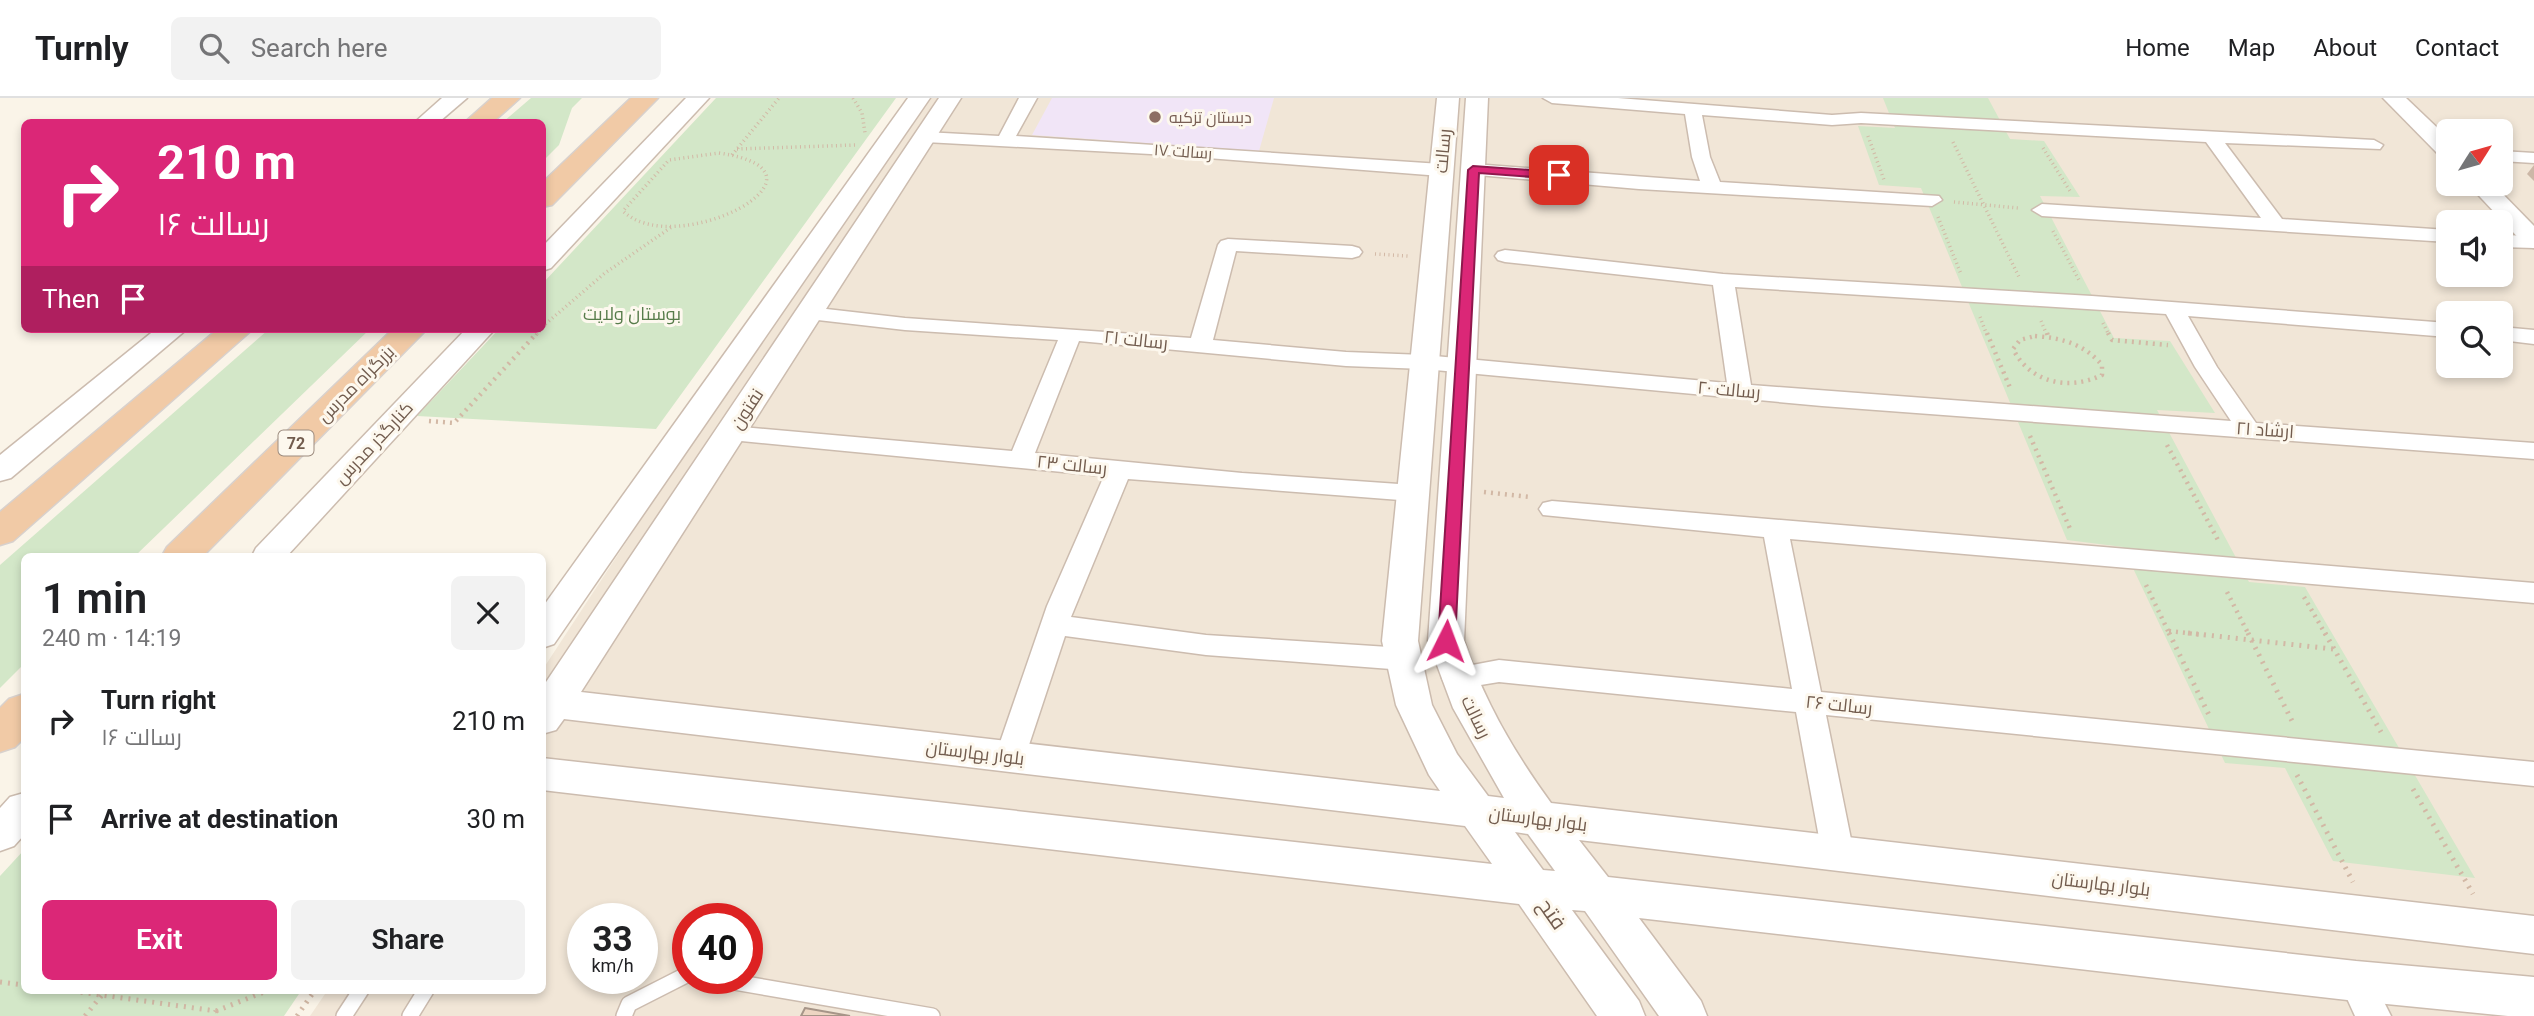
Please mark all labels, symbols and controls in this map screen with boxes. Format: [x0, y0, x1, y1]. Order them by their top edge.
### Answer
search box [171, 17, 661, 80]
text: Turnly [35, 29, 129, 68]
icon: search [195, 29, 233, 67]
text: Search here [251, 33, 387, 63]
text: Home [2125, 34, 2190, 62]
text: Map [2228, 34, 2275, 62]
text: About [2313, 34, 2377, 62]
text: Contact [2415, 34, 2499, 62]
place label: دبستان تزکیه [1169, 108, 1252, 128]
marker: دبستان تزکیه [1147, 109, 1163, 125]
north arrow [2436, 119, 2513, 196]
map controls [2436, 119, 2513, 378]
street label: رسالت [1430, 128, 1456, 174]
text: 210 m [157, 134, 296, 191]
street label: رسالت ۱۷ [1153, 140, 1213, 163]
pin [1529, 145, 1589, 205]
icon: right [42, 147, 133, 238]
icon: arrive [1540, 156, 1578, 194]
text: رسالت ۱۶ [157, 205, 269, 243]
button: sound [2436, 210, 2513, 287]
icon: arrive [114, 280, 152, 318]
text: Then [42, 284, 100, 314]
button: search [2436, 301, 2513, 378]
park label: بوستان ولایت [583, 303, 681, 325]
street label: رسالت ۲۱ [1103, 326, 1169, 354]
street label: بزرگراه مدرس [313, 341, 399, 427]
street label: رسالت ٢٠ [1697, 376, 1761, 404]
street label: نفتون [726, 385, 768, 433]
street label: کنارگذر مدرس [330, 397, 418, 489]
street label: ارشاد ۲۱ [2235, 417, 2295, 443]
road number: 72 [278, 430, 314, 456]
street label: رسالت ۲۳ [1036, 450, 1108, 480]
text: 1 min [42, 574, 147, 623]
button: close [451, 576, 525, 650]
position arrow [1409, 604, 1483, 678]
text: 240 m · 14:19 [42, 625, 181, 652]
text: Turn right [101, 685, 216, 715]
street label: رسالت ۲۶ [1804, 691, 1874, 719]
street label: رسالت [1456, 692, 1496, 742]
icon: right [42, 702, 80, 740]
text: 210 m [452, 706, 525, 736]
text: رسالت ۱۶ [101, 724, 182, 751]
street label: بلوار بهارستان [925, 736, 1025, 770]
icon: arrive [42, 800, 80, 838]
street label: بلوار بهارستان [1488, 802, 1588, 836]
text: Arrive at destination [101, 804, 338, 834]
text: 30 m [467, 804, 525, 834]
street label: بلوار بهارستان [2051, 867, 2151, 901]
street label: فتح [1531, 894, 1571, 935]
button: Exit [42, 900, 277, 980]
button: Share [291, 900, 525, 980]
speed limit sign: 40 [672, 903, 763, 994]
text: 33 [592, 919, 633, 960]
text: km/h [591, 955, 634, 976]

